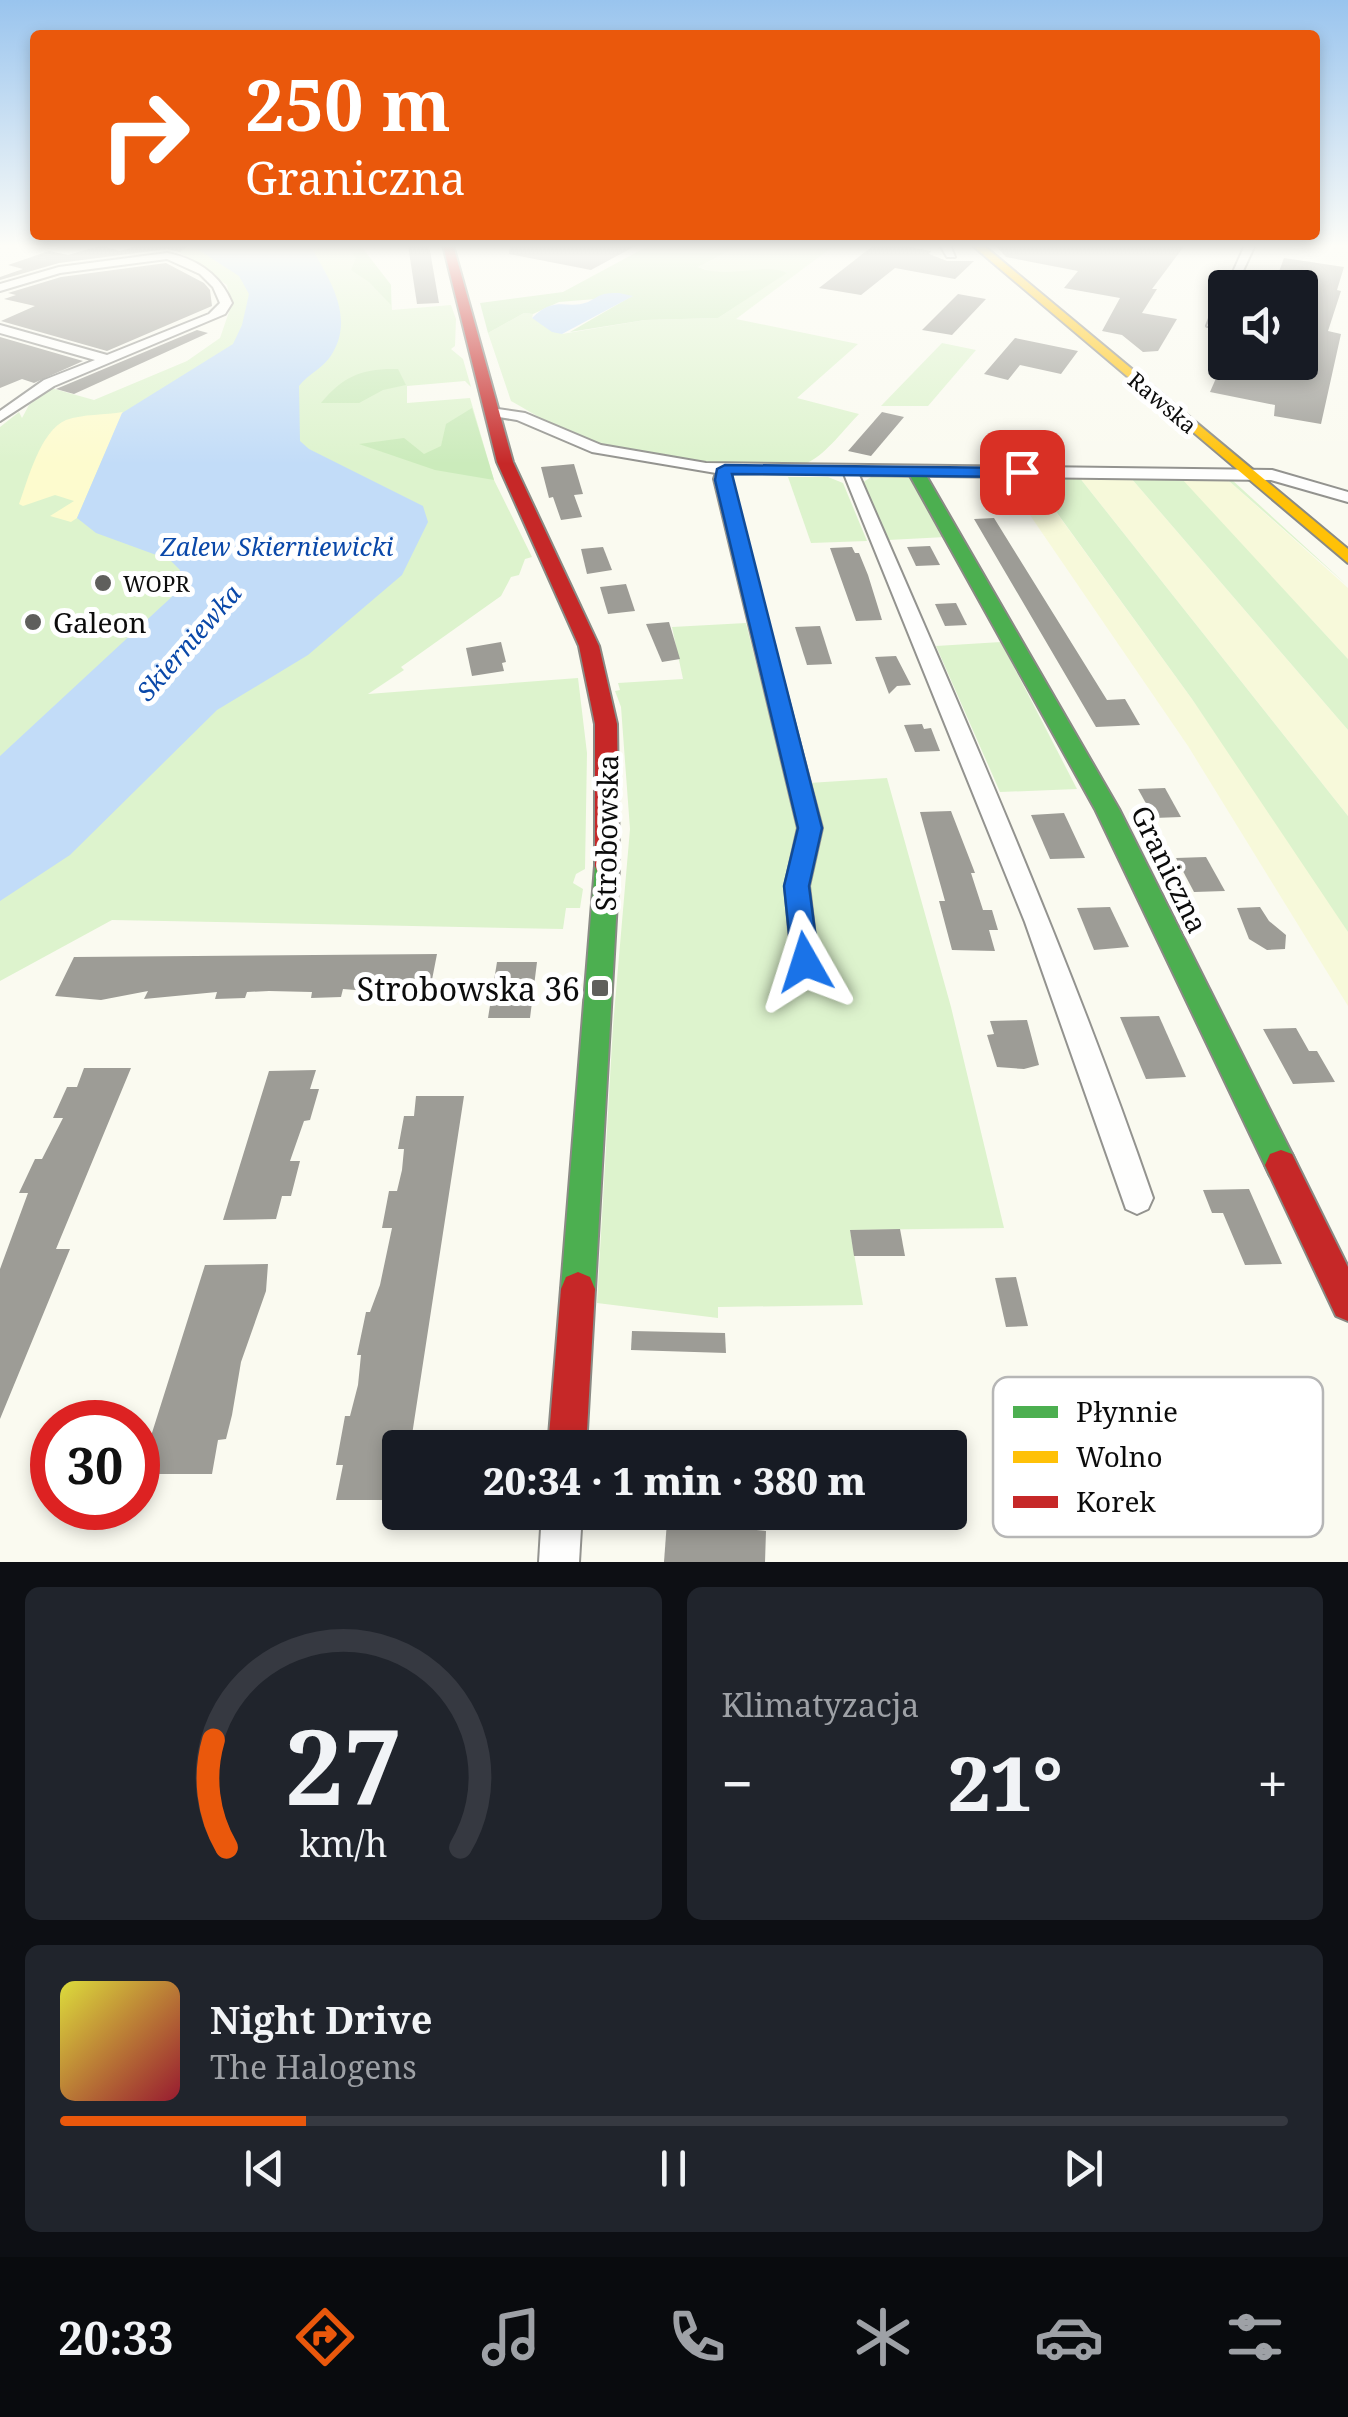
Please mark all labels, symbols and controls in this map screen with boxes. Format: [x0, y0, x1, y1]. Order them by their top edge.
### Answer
text: 250 m [245, 56, 451, 152]
icon: right [80, 70, 210, 200]
text: Graniczna [245, 147, 466, 208]
map controls [1208, 270, 1318, 380]
button: sound [1208, 270, 1318, 380]
street label: Rawska [1122, 364, 1204, 440]
pin [980, 430, 1065, 515]
icon: arrive [995, 445, 1050, 500]
water label: Zalew Skierniewicki [160, 529, 394, 563]
place label: WOPR [123, 568, 190, 598]
marker: WOPR [92, 572, 114, 594]
water label: Skierniewka [128, 576, 248, 707]
place label: Galeon [53, 603, 147, 641]
marker: Galeon [22, 611, 44, 633]
street label: Strobowska [586, 754, 626, 912]
street label: Graniczna [1123, 799, 1217, 939]
position arrow [753, 910, 857, 1014]
place label: Strobowska 36 [357, 967, 580, 1010]
marker: Strobowska 36 [589, 977, 611, 999]
legend [993, 1377, 1323, 1537]
text: Płynnie [1076, 1392, 1178, 1430]
speed limit sign: 30 [30, 1400, 160, 1530]
text: Wolno [1076, 1437, 1163, 1475]
text: 20:34 · 1 min · 380 m [483, 1454, 866, 1506]
text: Korek [1076, 1482, 1156, 1520]
text: Klimatyzacja [722, 1683, 919, 1726]
text: 27 [284, 1694, 402, 1835]
text: 21° [948, 1731, 1063, 1833]
text: − [722, 1745, 753, 1820]
text: + [1257, 1745, 1288, 1820]
text: km/h [299, 1819, 387, 1867]
text: Night Drive [210, 1993, 432, 2045]
text: The Halogens [210, 2045, 417, 2088]
icon: previous [237, 2141, 292, 2196]
icon: pause [646, 2141, 701, 2196]
icon: next [1056, 2141, 1111, 2196]
icon: directions [290, 2302, 360, 2372]
icon: music [476, 2302, 546, 2372]
icon: phone [662, 2302, 732, 2372]
icon: climate [848, 2302, 918, 2372]
icon: car [1034, 2302, 1104, 2372]
icon: filters [1220, 2302, 1290, 2372]
text: 20:33 [58, 2307, 173, 2368]

